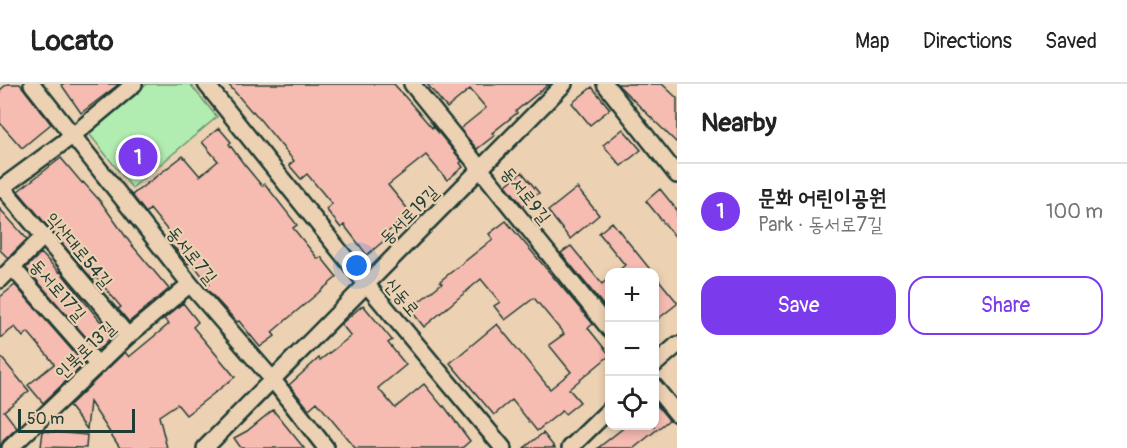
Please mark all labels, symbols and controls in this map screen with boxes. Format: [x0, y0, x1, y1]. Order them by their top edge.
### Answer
text: Locato [30, 24, 114, 59]
text: Map [855, 28, 890, 55]
text: Directions [923, 28, 1012, 55]
text: Saved [1045, 28, 1097, 55]
text: Nearby [701, 107, 777, 139]
pin: 1 [118, 134, 158, 180]
street label: 동서로9길 [496, 162, 556, 229]
street label: 동서로19길 [375, 181, 444, 250]
text: 문화 어린이공원 [758, 184, 887, 212]
text: 1 [717, 199, 724, 224]
text: 100 m [1046, 199, 1103, 224]
street label: 익산대로54길 [40, 207, 118, 294]
text: Park · 동서로7길 [758, 212, 883, 237]
street label: 동서로7길 [161, 222, 222, 289]
your location [342, 251, 371, 280]
street label: 동서로17길 [25, 255, 91, 326]
map controls [605, 268, 659, 430]
button: + [605, 268, 659, 322]
street label: 신동로 [379, 273, 424, 321]
button: Save [701, 276, 896, 335]
button: Share [908, 276, 1103, 335]
street label: 인북로13길 [50, 316, 121, 384]
button: − [605, 322, 659, 376]
button: locate [605, 376, 659, 430]
scale bar [18, 406, 135, 434]
text: 50 m [27, 409, 64, 429]

